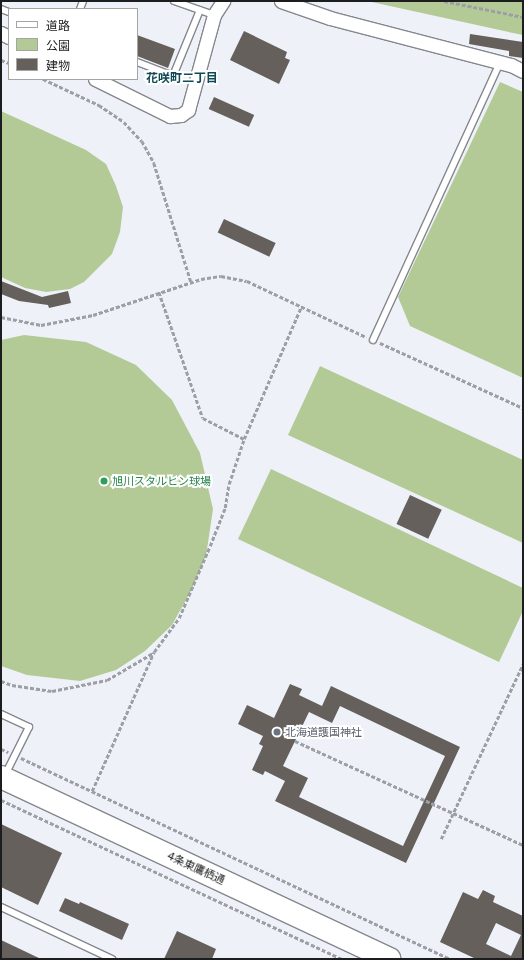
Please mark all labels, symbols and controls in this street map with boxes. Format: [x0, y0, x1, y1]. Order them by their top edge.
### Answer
legend [8, 8, 138, 80]
text: 道路 [46, 19, 70, 33]
text: 公園 [46, 39, 70, 53]
text: 建物 [46, 59, 70, 73]
district label: 花咲町二丁目 [146, 72, 218, 86]
place label: 旭川スタルヒン球場 [112, 474, 211, 488]
marker: 旭川スタルヒン球場 [99, 476, 109, 486]
place label: 北海道護国神社 [285, 725, 362, 739]
marker: 北海道護国神社 [272, 727, 282, 737]
street label: 4条東鷹栖通 [165, 849, 227, 887]

